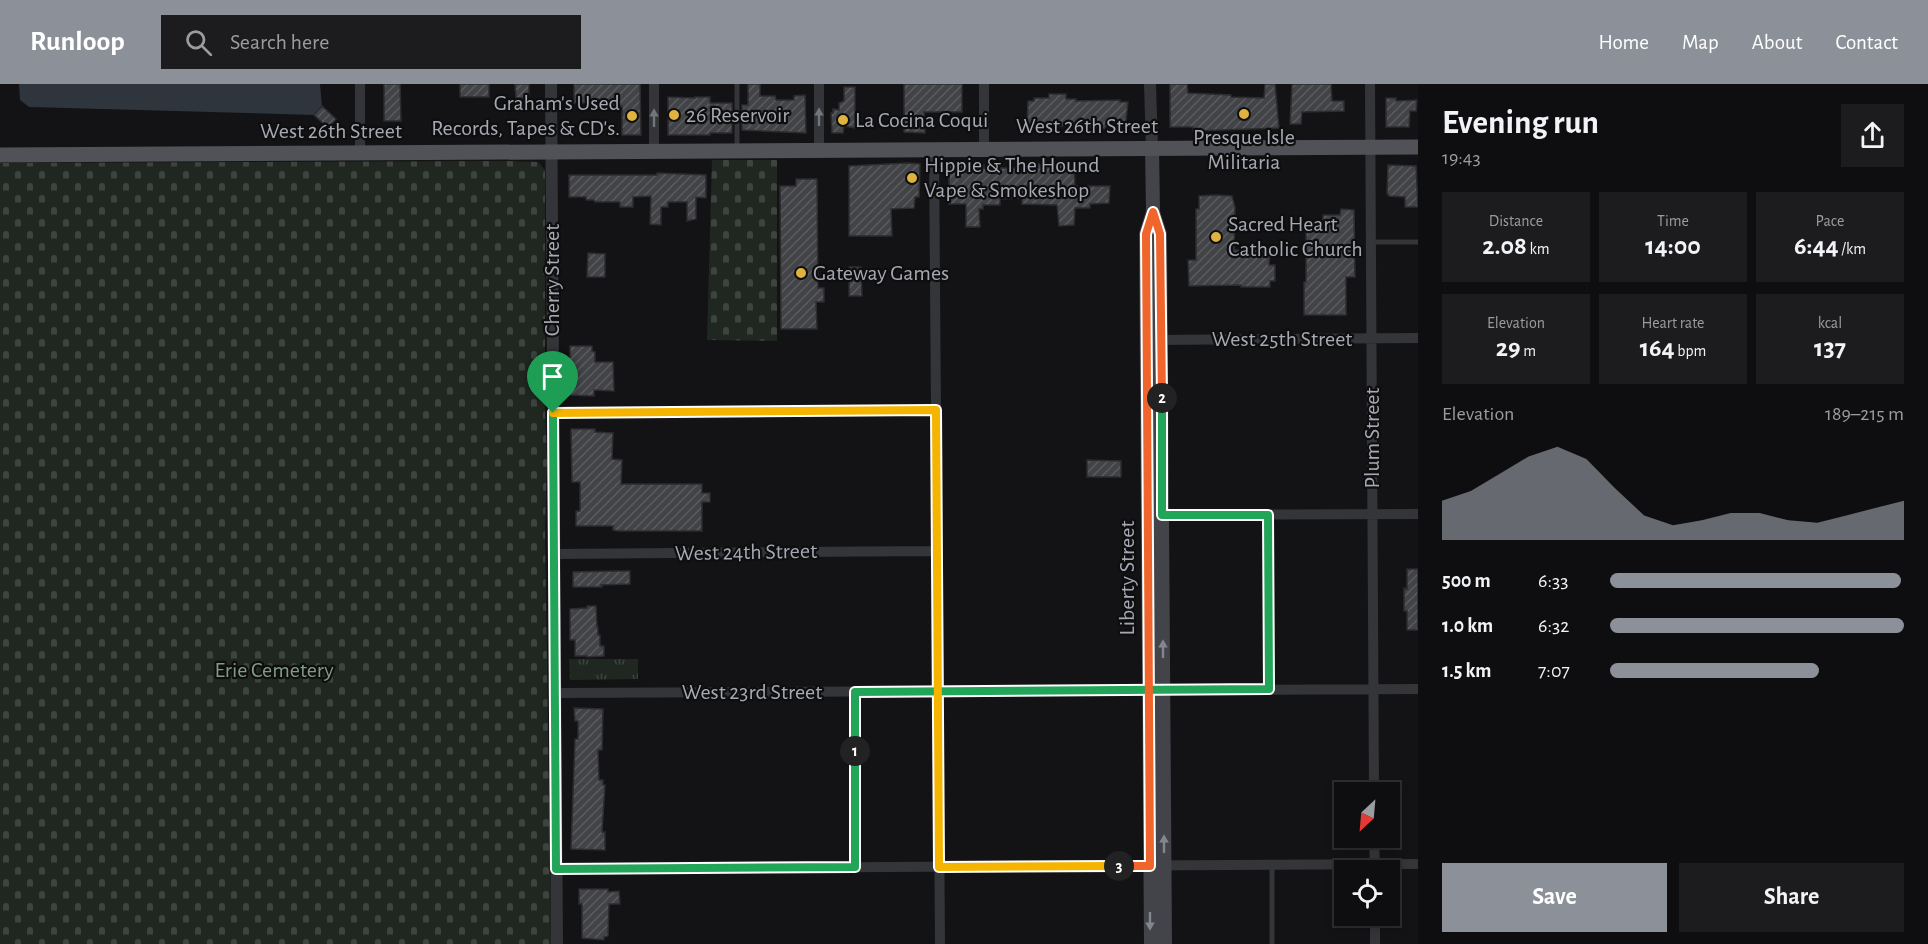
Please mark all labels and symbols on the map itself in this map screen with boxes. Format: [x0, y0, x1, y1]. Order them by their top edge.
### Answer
place label: Graham's Used Records, Tapes & CD's. [431, 92, 620, 139]
place label: 26 Reservoir [686, 104, 789, 126]
marker: Presque Isle Militaria [1237, 107, 1251, 121]
one-way arrow [649, 108, 659, 127]
marker: 26 Reservoir [667, 108, 681, 122]
one-way arrow [814, 108, 824, 127]
marker: Graham's Used Records, Tapes & CD's. [625, 109, 639, 123]
place label: La Cocina Coqui [855, 109, 988, 131]
marker: La Cocina Coqui [836, 113, 850, 127]
street label: West 26th Street [1016, 115, 1158, 137]
street label: West 26th Street [260, 120, 402, 142]
place label: Presque Isle Militaria [1193, 126, 1295, 173]
place label: Hippie & The Hound Vape & Smokeshop [924, 154, 1100, 201]
marker: Hippie & The Hound Vape & Smokeshop [905, 171, 919, 185]
place label: Sacred Heart Catholic Church [1228, 213, 1363, 260]
street label: Cherry Street [541, 224, 563, 336]
marker: Sacred Heart Catholic Church [1209, 230, 1223, 244]
place label: Gateway Games [813, 262, 949, 284]
marker: Gateway Games [794, 266, 808, 280]
street label: West 25th Street [1212, 328, 1352, 350]
pin [527, 351, 578, 413]
pin: 2 [1147, 383, 1177, 413]
street label: Plum Street [1361, 388, 1383, 488]
street label: Liberty Street [1116, 521, 1138, 635]
street label: West 24th Street [675, 540, 817, 564]
one-way arrow [1158, 639, 1168, 658]
park label: Erie Cemetery [214, 659, 334, 681]
street label: West 23rd Street [682, 681, 822, 703]
pin: 1 [840, 736, 870, 766]
north arrow [1334, 782, 1400, 848]
one-way arrow [1159, 834, 1169, 853]
pin: 3 [1104, 851, 1134, 881]
one-way arrow [1146, 911, 1155, 930]

